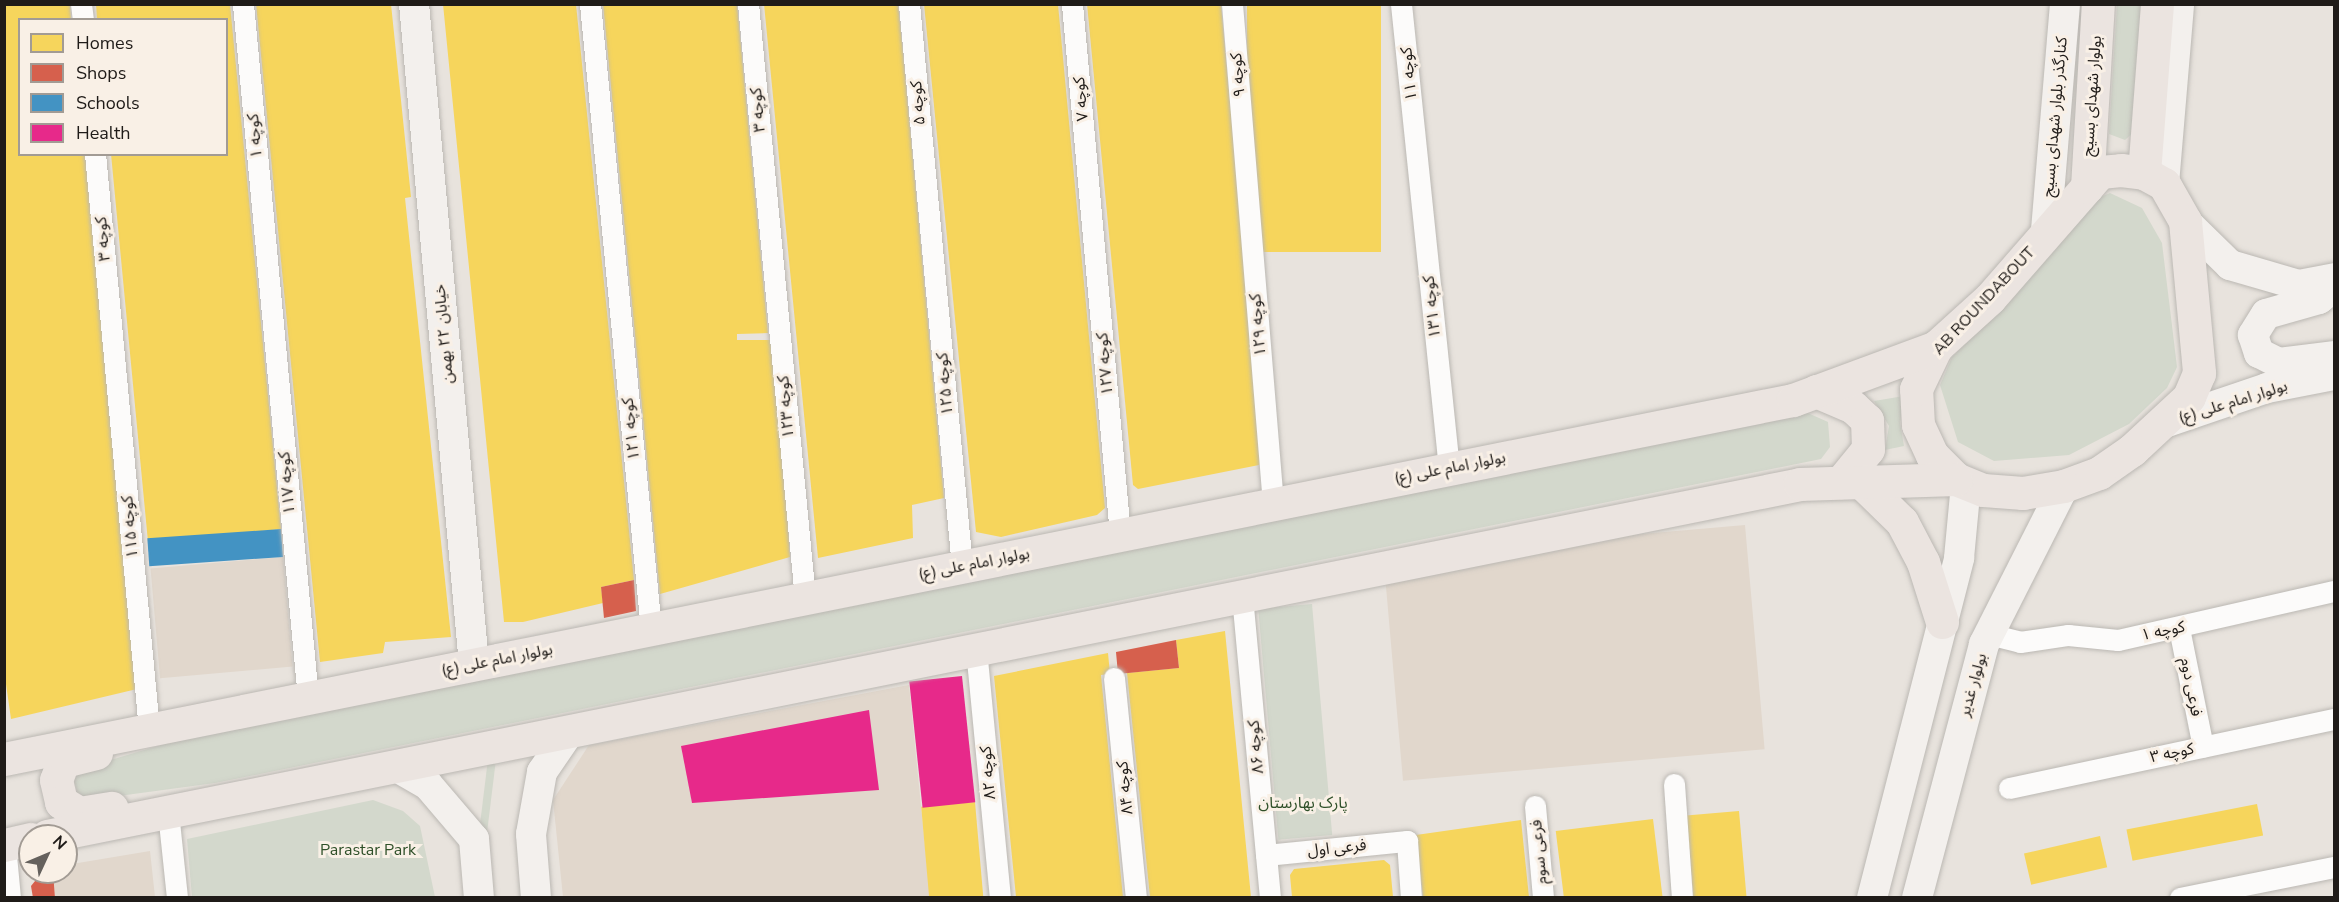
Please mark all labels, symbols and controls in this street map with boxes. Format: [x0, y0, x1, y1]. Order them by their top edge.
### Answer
legend [18, 18, 228, 156]
text: Homes [76, 31, 133, 55]
street label: بولوار شهدای بسیج [2078, 35, 2106, 157]
street label: کنارگذر بلوار شهدای بسیج [2038, 36, 2072, 198]
street label: کوچه ۱۱ [1397, 46, 1421, 102]
street label: کوچه ۹ [1226, 52, 1250, 98]
text: Shops [76, 61, 126, 85]
street label: کوچه ۷ [1069, 76, 1093, 122]
street label: کوچه ۵ [906, 80, 930, 126]
street label: کوچه ۳ [746, 87, 770, 133]
text: Schools [76, 91, 140, 115]
street label: کوچه ۱ [243, 113, 267, 159]
text: Health [76, 121, 131, 145]
street label: کوچه ۳ [91, 216, 115, 262]
street label: AB ROUNDABOUT [1929, 243, 2039, 359]
street label: کوچه ۱۳۱ [1419, 275, 1445, 339]
street label: خیابان ۲۲ بهمن [430, 283, 458, 385]
street label: کوچه ۱۲۹ [1246, 293, 1270, 357]
street label: کوچه ۱۲۷ [1093, 332, 1117, 396]
street label: کوچه ۱۲۵ [933, 352, 957, 416]
street label: کوچه ۱۲۳ [774, 375, 798, 439]
street label: بولوار امام علی (ع) [2176, 376, 2290, 428]
street label: کوچه ۱۲۱ [618, 397, 644, 461]
street label: بولوار امام علی (ع) [1393, 448, 1507, 488]
street label: کوچه ۱۱۷ [275, 451, 299, 515]
street label: کوچه ۱۱۵ [118, 495, 142, 559]
street label: بولوار امام علی (ع) [917, 544, 1031, 584]
street label: کوچه ۱ [2139, 617, 2187, 645]
street label: بولوار امام علی (ع) [440, 640, 554, 680]
street label: بولوار غدیر [1955, 651, 1991, 719]
street label: فرعی دوم [2176, 656, 2206, 718]
street label: کوچه ۸۶ [1244, 719, 1268, 775]
street label: کوچه ۳ [2148, 739, 2196, 767]
street label: کوچه ۸۲ [976, 745, 1000, 801]
street label: کوچه ۸۴ [1113, 760, 1137, 816]
park label: پارک بهارستان [1258, 793, 1348, 813]
street label: فرعی سوم [1527, 819, 1551, 885]
north arrow [18, 824, 78, 884]
text: N [47, 831, 72, 855]
street label: فرعی اول [1307, 835, 1367, 861]
park label: Parastar Park [320, 840, 416, 860]

